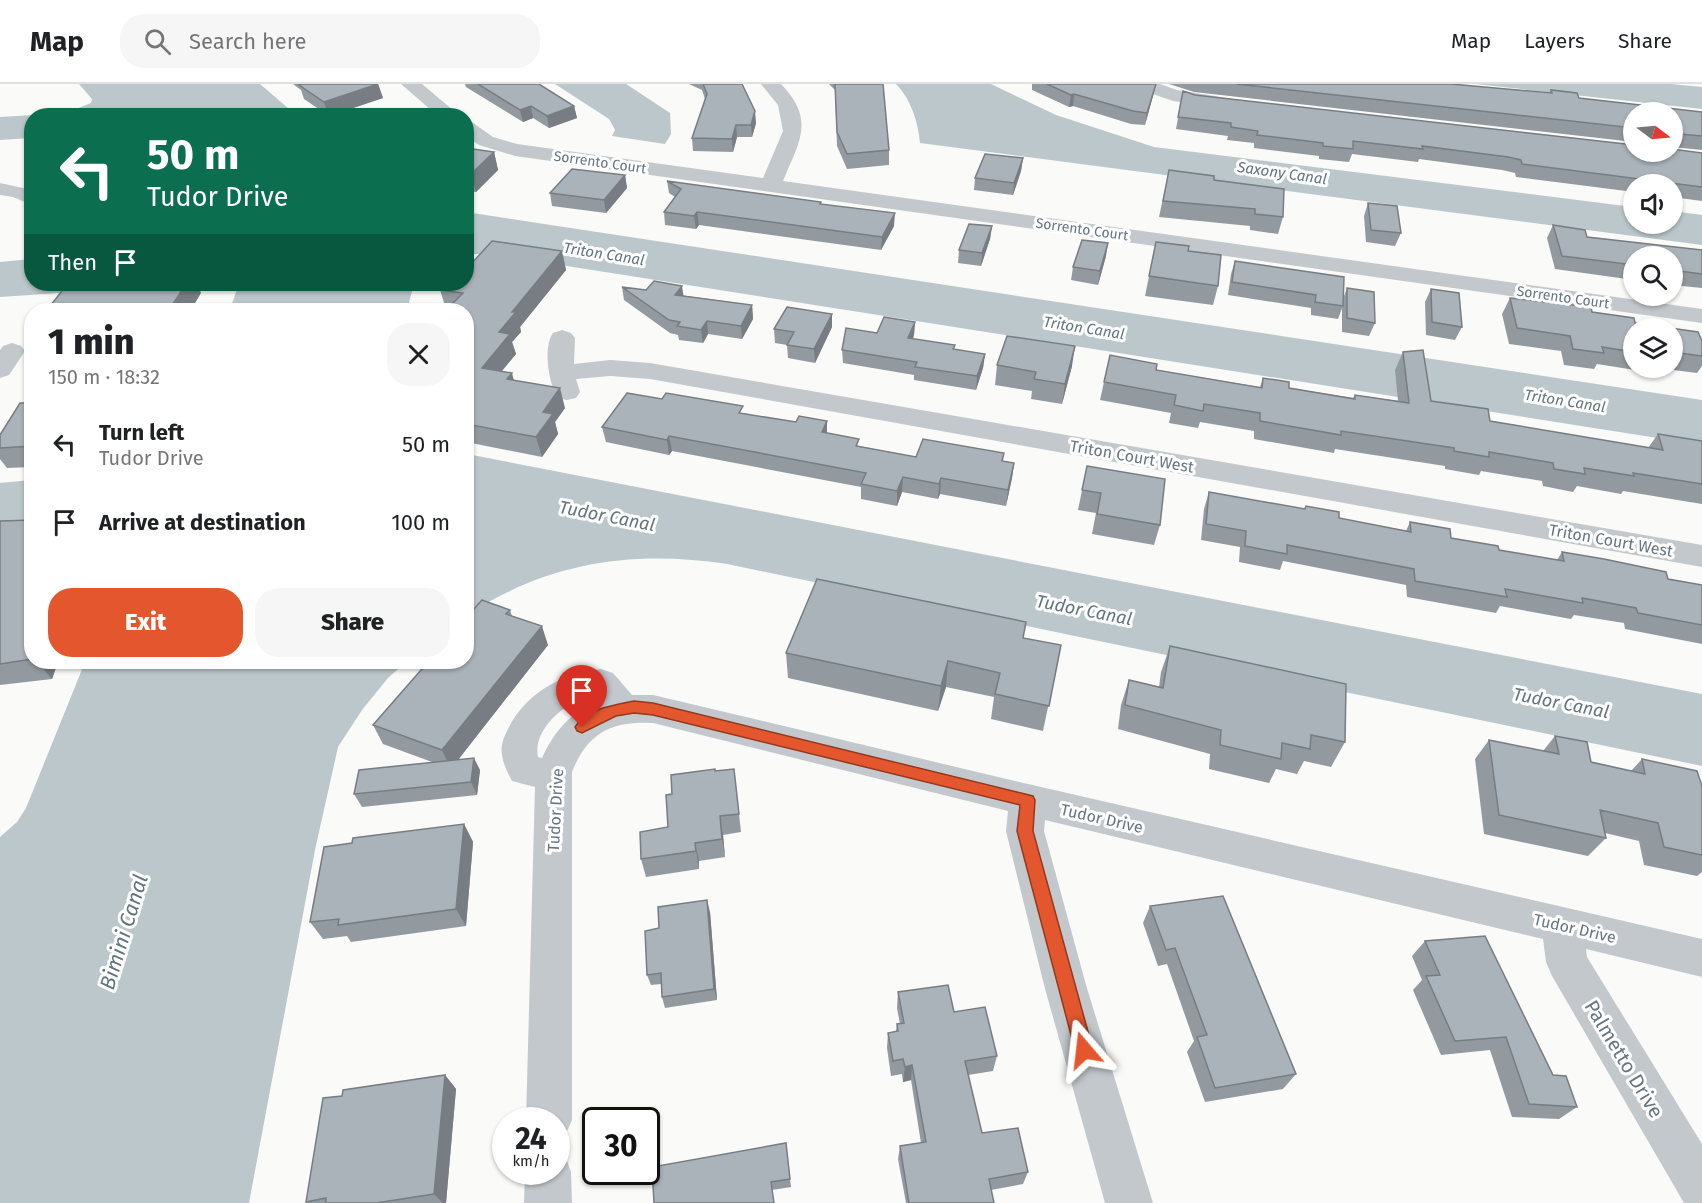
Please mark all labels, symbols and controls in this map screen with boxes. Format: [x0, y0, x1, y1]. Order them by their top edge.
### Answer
search box [120, 14, 540, 68]
text: Map [30, 25, 84, 58]
icon: search [141, 25, 174, 58]
text: Search here [189, 28, 307, 55]
text: Map [1451, 28, 1491, 54]
text: Layers [1524, 28, 1585, 54]
text: Share [1618, 28, 1672, 54]
north arrow [1623, 102, 1683, 162]
map controls [1623, 102, 1683, 378]
text: 50 m [147, 130, 240, 180]
icon: left [48, 132, 126, 210]
street label: Sorrento Court [553, 148, 648, 178]
water label: Saxony Canal [1235, 158, 1328, 188]
button: sound [1623, 174, 1683, 234]
text: Tudor Drive [147, 181, 288, 213]
street label: Sorrento Court [1035, 215, 1130, 245]
water label: Triton Canal [562, 239, 646, 269]
icon: arrive [109, 246, 142, 279]
button: search [1623, 246, 1683, 306]
text: Then [48, 249, 97, 276]
street label: Sorrento Court [1516, 283, 1611, 313]
water label: Triton Canal [1042, 313, 1126, 343]
button: layers [1623, 318, 1683, 378]
text: 1 min [48, 320, 134, 364]
button: close [387, 323, 450, 386]
text: 150 m · 18:32 [48, 365, 160, 389]
water label: Triton Canal [1523, 386, 1607, 416]
text: Turn left [99, 419, 184, 446]
icon: left [48, 428, 81, 461]
text: 50 m [402, 431, 450, 458]
street label: Triton Court West [1068, 436, 1196, 477]
text: Tudor Drive [99, 446, 204, 470]
water label: Tudor Canal [557, 496, 657, 536]
icon: arrive [48, 506, 81, 539]
text: Arrive at destination [99, 509, 306, 536]
text: 100 m [391, 509, 450, 536]
street label: Triton Court West [1547, 520, 1675, 561]
button: Exit [48, 588, 243, 657]
button: Share [255, 588, 450, 657]
water label: Tudor Canal [1034, 590, 1134, 630]
pin [556, 665, 607, 727]
icon: arrive [565, 674, 598, 707]
water label: Tudor Canal [1511, 683, 1611, 723]
street label: Tudor Drive [544, 768, 567, 852]
street label: Tudor Drive [1059, 800, 1145, 837]
water label: Bimini Canal [94, 871, 154, 993]
street label: Tudor Drive [1532, 910, 1618, 947]
street label: Palmetto Drive [1579, 996, 1669, 1122]
position arrow [1052, 1018, 1116, 1082]
speed limit sign: 30 [582, 1107, 660, 1185]
text: 24 [515, 1121, 547, 1157]
text: km/h [512, 1152, 550, 1170]

